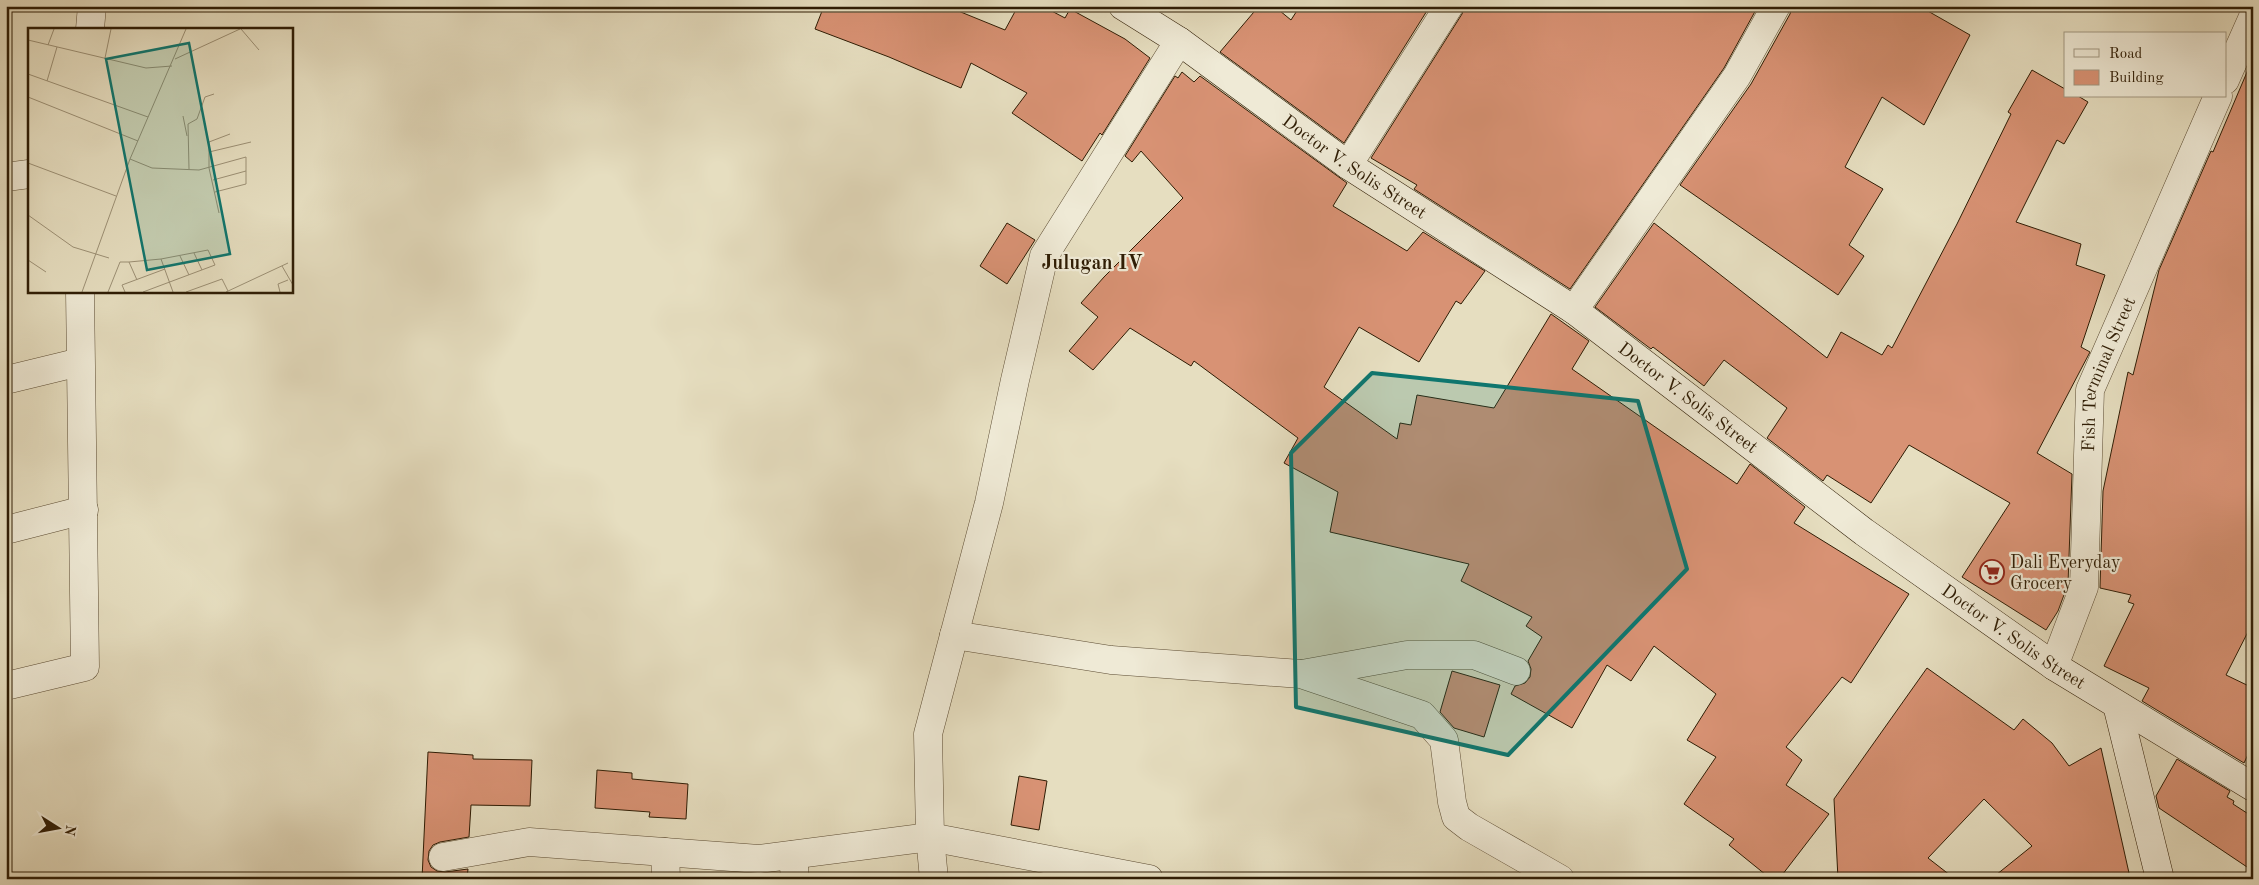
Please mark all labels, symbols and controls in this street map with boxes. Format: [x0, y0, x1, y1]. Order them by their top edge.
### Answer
inset map [28, 28, 292, 292]
legend [2064, 32, 2226, 98]
text: Road [2109, 47, 2143, 62]
text: Building [2109, 71, 2164, 86]
street label: Doctor V. Solis Street [1279, 112, 1429, 223]
district label: Julugan IV [1041, 254, 1143, 274]
street label: Fish Terminal Street [2080, 295, 2139, 452]
street label: Doctor V. Solis Street [1615, 339, 1761, 457]
place label: Dali Everyday Grocery [2010, 554, 2121, 593]
supermarket icon: Dali Everyday Grocery [1979, 559, 2005, 585]
street label: Doctor V. Solis Street [1938, 582, 2088, 693]
north arrow [32, 802, 82, 852]
text: N [62, 824, 78, 837]

